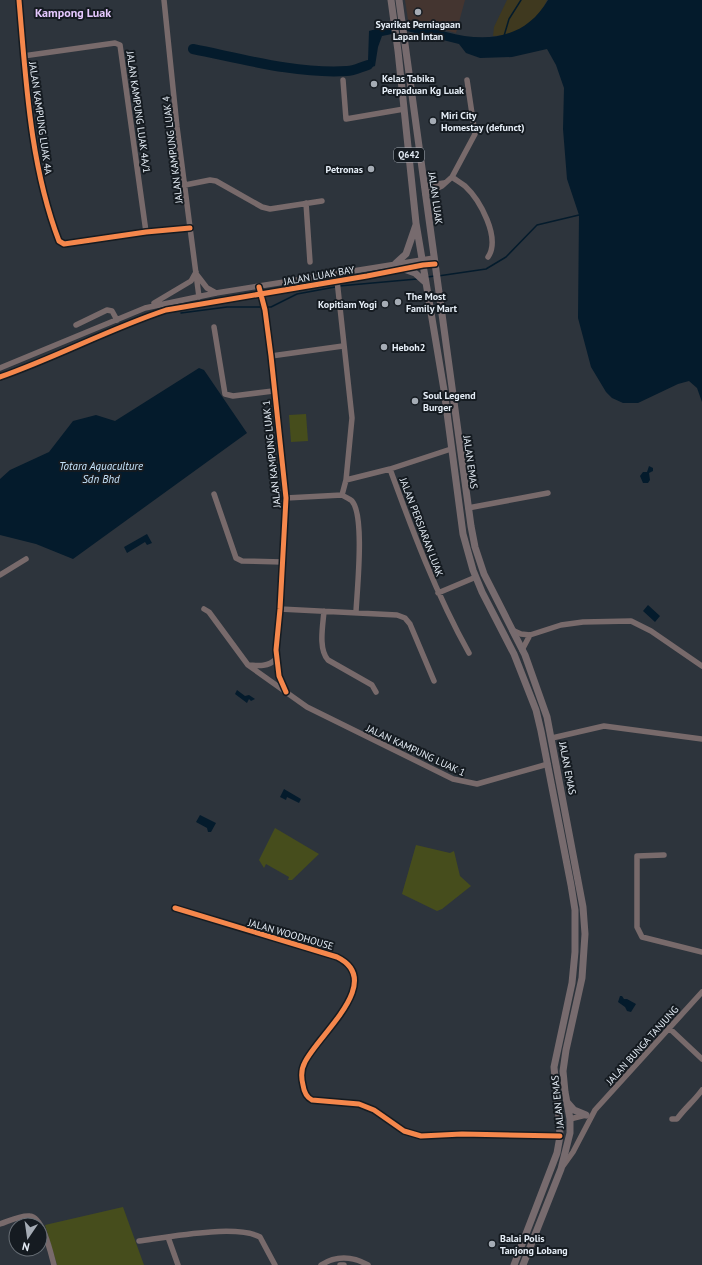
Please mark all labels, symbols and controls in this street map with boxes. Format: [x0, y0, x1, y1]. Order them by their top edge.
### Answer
district label: Kampong Luak [35, 5, 111, 20]
marker: Syarikat Perniagaan Lapan Intan [413, 7, 423, 17]
place label: Syarikat Perniagaan Lapan Intan [376, 18, 460, 43]
street label: JALAN KAMPUNG LUAK 4A/1 [123, 49, 153, 174]
street label: JALAN KAMPUNG LUAK 4A [26, 60, 55, 175]
place label: Kelas Tabika Perpaduan Kg Luak [382, 72, 464, 97]
marker: Kelas Tabika Perpaduan Kg Luak [369, 79, 379, 89]
street label: JALAN KAMPUNG LUAK 4 [159, 95, 186, 205]
place label: Miri City Homestay (defunct) [441, 109, 524, 134]
marker: Miri City Homestay (defunct) [428, 116, 438, 126]
road number: Q642 [394, 148, 424, 162]
place label: Petronas [326, 163, 363, 176]
marker: Petronas [366, 164, 376, 174]
street label: JALAN LUAK [425, 170, 446, 225]
street label: JALAN LUAK BAY [282, 263, 356, 288]
place label: The Most Family Mart [406, 290, 457, 315]
marker: The Most Family Mart [393, 297, 403, 307]
place label: Kopitiam Yogi [318, 298, 377, 311]
marker: Kopitiam Yogi [380, 299, 390, 309]
place label: Heboh2 [392, 341, 425, 354]
marker: Heboh2 [379, 342, 389, 352]
place label: Soul Legend Burger [423, 389, 476, 414]
marker: Soul Legend Burger [410, 396, 420, 406]
street label: JALAN KAMPUNG LUAK 1 [259, 400, 284, 509]
street label: JALAN EMAS [460, 434, 481, 490]
water label: Totara Aquaculture Sdn Bhd [59, 459, 143, 486]
street label: JALAN PERSIARAN LUAK [396, 475, 446, 578]
street label: JALAN KAMPUNG LUAK 1 [363, 721, 467, 779]
street label: JALAN EMAS [556, 740, 579, 796]
street label: JALAN WOODHOUSE [246, 916, 335, 953]
street label: JALAN BUNGA TANJUNG [603, 1003, 681, 1088]
street label: JALAN EMAS [548, 1075, 567, 1130]
north arrow [8, 1217, 48, 1257]
place label: Balai Polis Tanjong Lobang [500, 1232, 568, 1257]
text: N [21, 1239, 31, 1254]
marker: Balai Polis Tanjong Lobang [487, 1239, 497, 1249]

